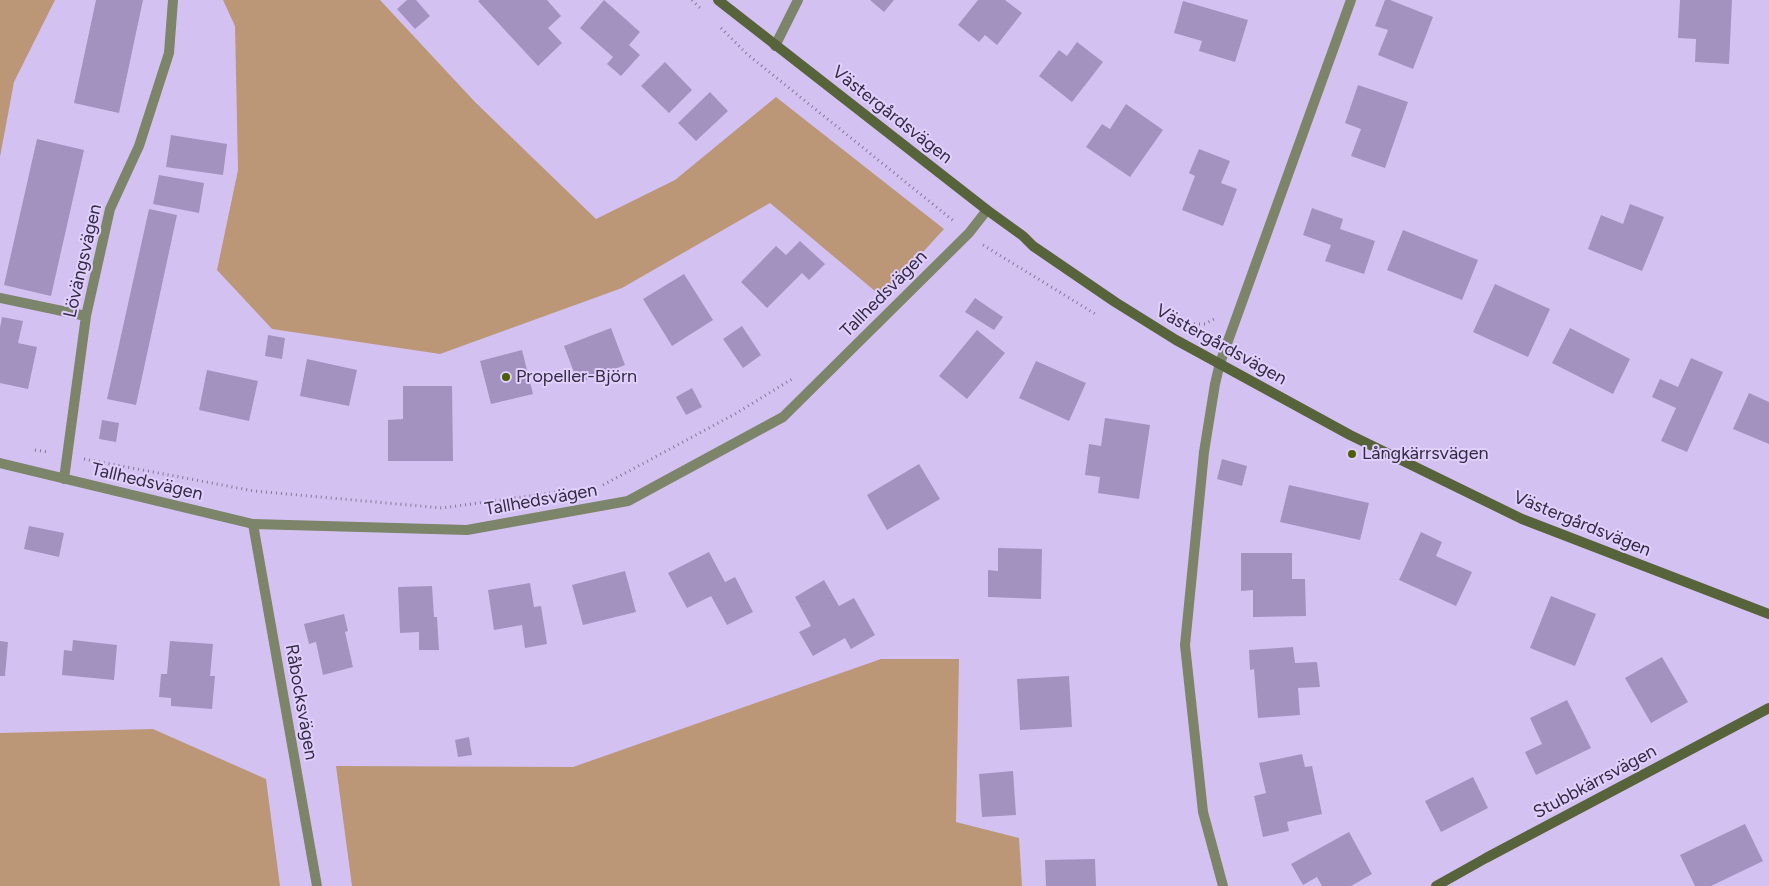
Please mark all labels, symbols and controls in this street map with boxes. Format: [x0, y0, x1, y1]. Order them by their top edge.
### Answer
street label: Västergårdsvägen [828, 61, 956, 169]
street label: Lövängsvägen [59, 202, 107, 320]
street label: Tallhedsvägen [836, 246, 932, 342]
street label: Västergårdsvägen [1152, 300, 1290, 390]
place label: Propeller-Björn [516, 366, 637, 388]
marker: Propeller-Björn [500, 371, 512, 383]
place label: Långkärrsvägen [1362, 443, 1489, 465]
marker: Långkärrsvägen [1346, 448, 1358, 460]
street label: Tallhedsvägen [89, 459, 205, 505]
street label: Tallhedsvägen [483, 479, 599, 521]
street label: Västergårdsvägen [1510, 487, 1654, 561]
street label: Råbocksvägen [280, 642, 322, 762]
street label: Stubbkärrsvägen [1530, 740, 1660, 824]

